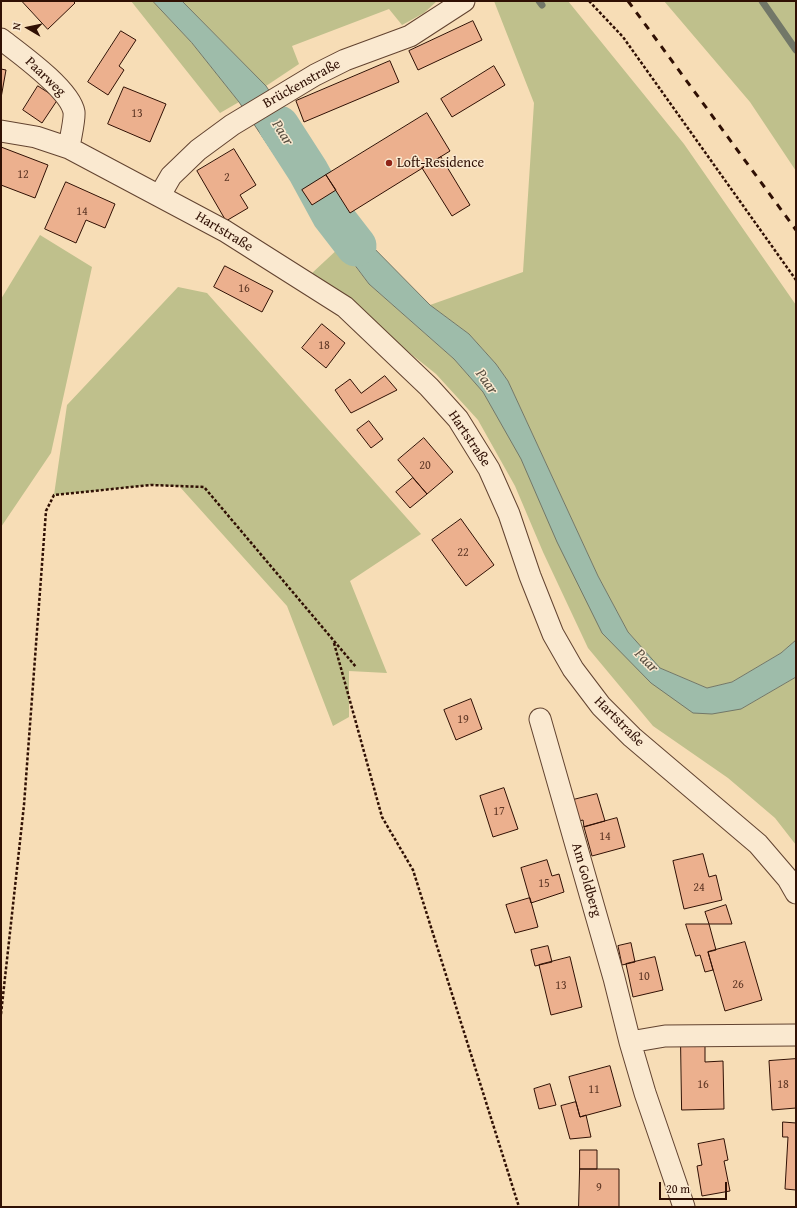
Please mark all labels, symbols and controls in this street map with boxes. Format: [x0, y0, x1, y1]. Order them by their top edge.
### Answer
north arrow [8, 8, 48, 48]
text: N [8, 21, 25, 31]
street label: Paarweg [21, 54, 69, 100]
street label: Brückenstraße [260, 56, 344, 112]
house number: 13 [131, 107, 143, 121]
water label: Paar [267, 117, 297, 149]
place label: Loft-Residence [397, 155, 484, 171]
marker: Loft-Residence [384, 158, 394, 168]
house number: 12 [17, 168, 29, 182]
house number: 2 [224, 171, 230, 185]
house number: 14 [76, 205, 88, 219]
street label: Hartstraße [192, 208, 256, 256]
house number: 16 [238, 282, 250, 296]
house number: 18 [318, 339, 330, 353]
water label: Paar [471, 366, 501, 398]
street label: Hartstraße [444, 408, 494, 470]
house number: 20 [419, 459, 431, 473]
house number: 22 [457, 546, 469, 560]
water label: Paar [630, 645, 662, 677]
street label: Hartstraße [590, 693, 648, 751]
house number: 19 [457, 713, 469, 727]
house number: 17 [493, 805, 505, 819]
house number: 14 [599, 830, 611, 844]
street label: Am Goldberg [567, 841, 605, 919]
house number: 15 [538, 877, 550, 891]
house number: 24 [693, 881, 705, 895]
house number: 10 [638, 970, 650, 984]
house number: 26 [732, 978, 744, 992]
house number: 13 [555, 979, 567, 993]
house number: 16 [697, 1078, 709, 1092]
house number: 18 [777, 1078, 789, 1092]
house number: 11 [588, 1083, 600, 1097]
scale bar [661, 1174, 729, 1200]
text: 20 m [666, 1180, 690, 1197]
house number: 9 [596, 1181, 602, 1195]

